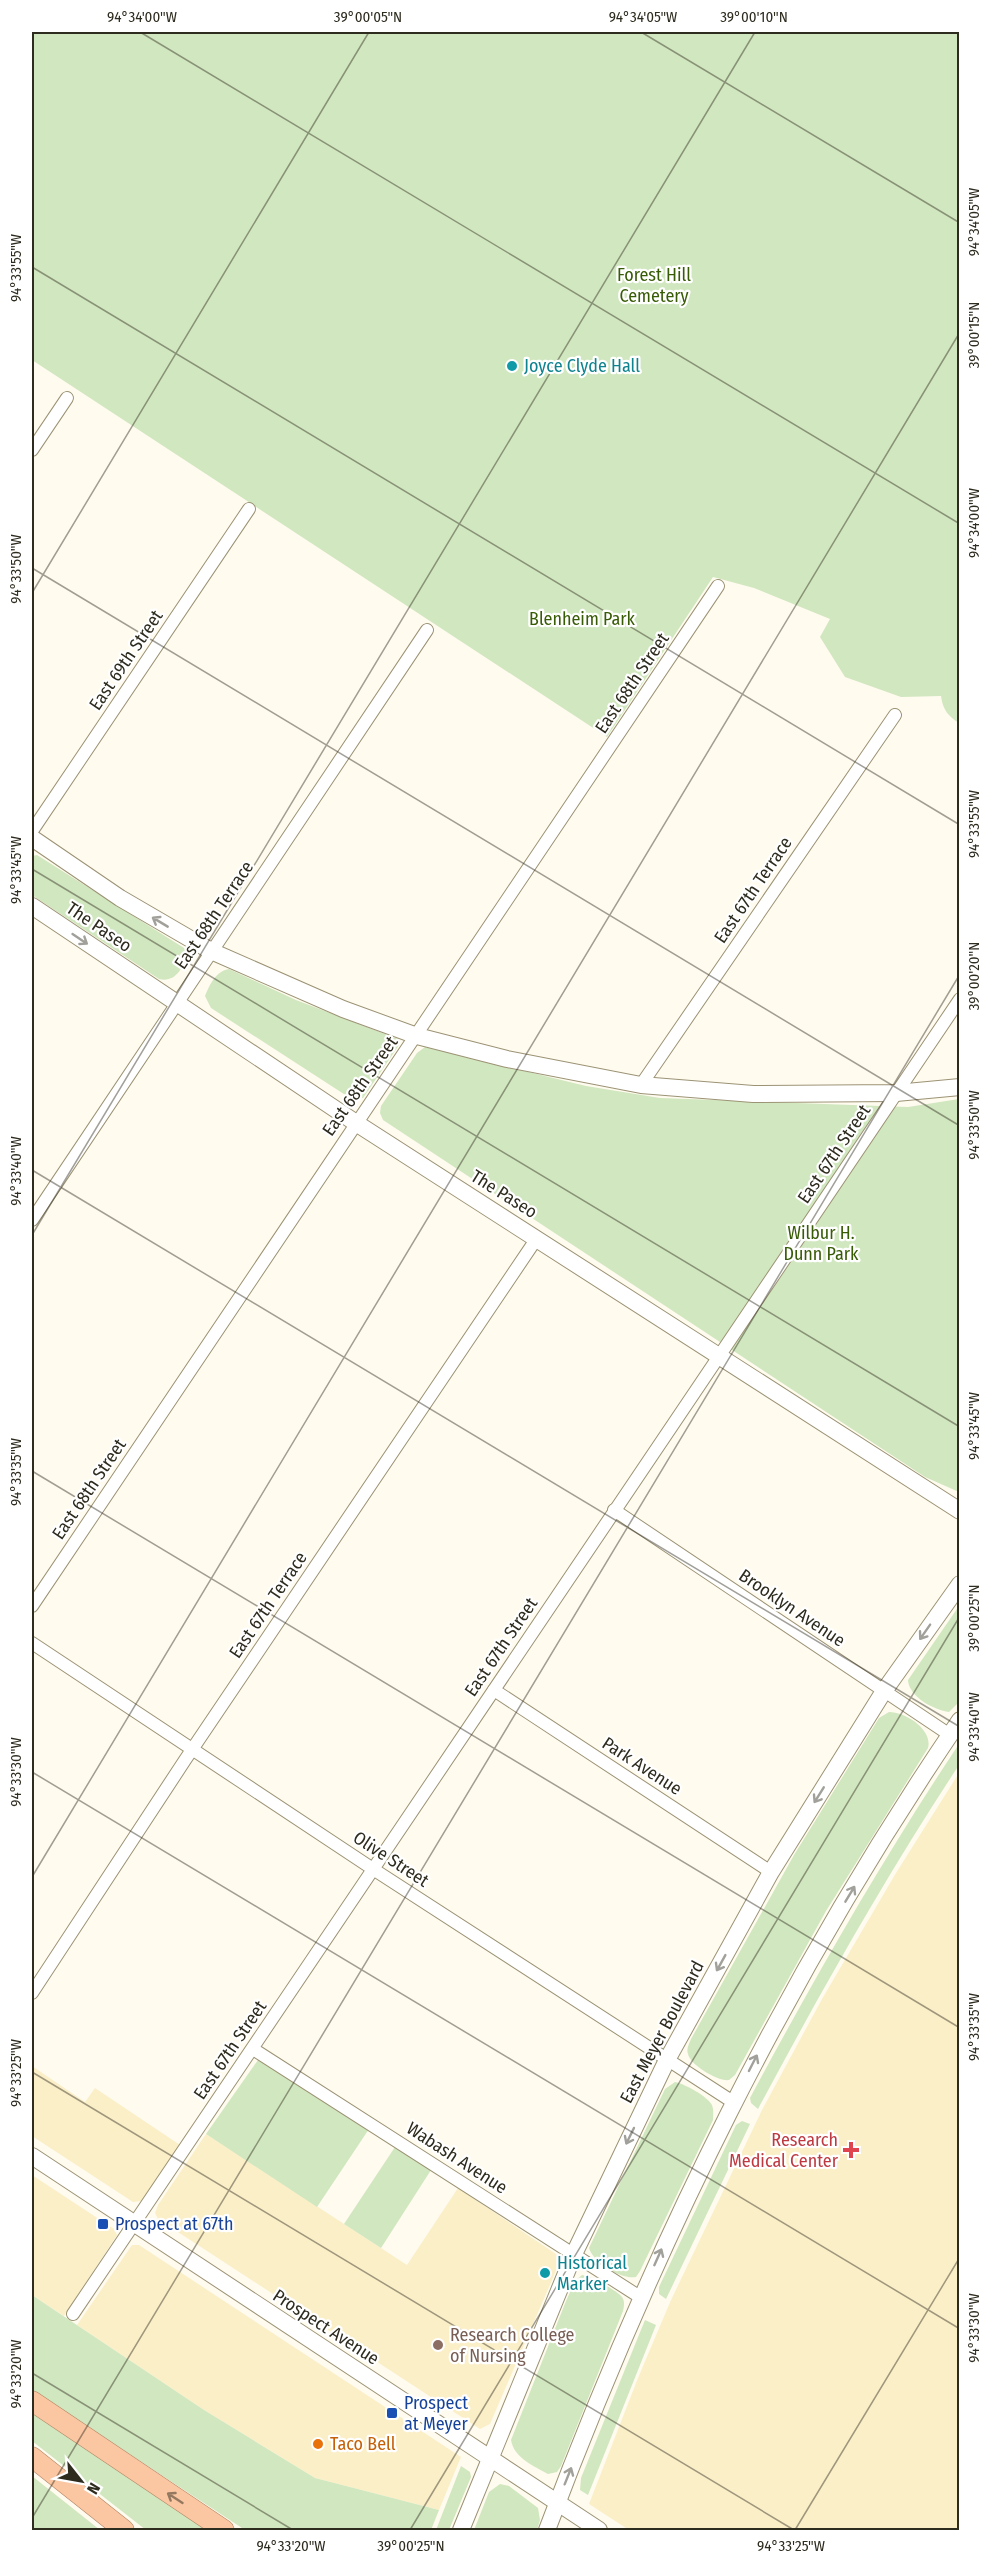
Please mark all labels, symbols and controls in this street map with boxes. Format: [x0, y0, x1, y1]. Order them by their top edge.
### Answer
text: 94°34'00"W [107, 8, 177, 26]
text: 39°00'05"N [334, 8, 402, 26]
text: 94°34'05"W [609, 8, 677, 26]
text: 39°00'10"N [720, 8, 788, 26]
text: 94°34'05"W [965, 188, 983, 256]
text: 94°33'55"W [7, 234, 25, 302]
park label: Forest Hill Cemetery [617, 264, 691, 307]
text: 39°00'15"N [965, 302, 983, 368]
place label: Joyce Clyde Hall [524, 355, 640, 377]
marker: Joyce Clyde Hall [505, 359, 519, 373]
text: 94°34'00"W [965, 488, 983, 558]
text: 94°33'50"W [7, 534, 25, 604]
street label: East 69th Street [84, 606, 168, 714]
park label: Blenheim Park [529, 608, 636, 630]
street label: East 68th Street [590, 628, 674, 737]
text: 94°33'55"W [965, 790, 983, 858]
street label: East 67th Terrace [709, 833, 797, 947]
text: 94°33'45"W [7, 836, 25, 904]
street label: East 68th Terrace [170, 857, 258, 973]
street label: The Paseo [62, 897, 136, 957]
one-way arrow [152, 916, 169, 928]
one-way arrow [71, 933, 88, 945]
text: 39°00'20"N [965, 942, 983, 1010]
street label: East 68th Street [318, 1032, 402, 1140]
text: 94°33'50"W [965, 1090, 983, 1160]
street label: East 67th Street [793, 1100, 875, 1208]
text: 94°33'40"W [7, 1136, 25, 1206]
street label: The Paseo [467, 1165, 541, 1223]
park label: Wilbur H. Dunn Park [783, 1222, 859, 1265]
text: 94°33'45"W [965, 1392, 983, 1460]
street label: East 68th Street [47, 1434, 131, 1543]
text: 94°33'35"W [7, 1438, 25, 1506]
street label: East 67th Terrace [224, 1548, 312, 1662]
street label: Brooklyn Avenue [735, 1564, 849, 1652]
text: 39°00'25"N [965, 1584, 983, 1652]
street label: East 67th Street [460, 1593, 542, 1701]
one-way arrow [919, 1623, 931, 1639]
text: 94°33'40"W [965, 1692, 983, 1762]
street label: Park Avenue [598, 1732, 686, 1800]
text: 94°33'30"W [7, 1737, 25, 1807]
one-way arrow [813, 1786, 825, 1803]
street label: Olive Street [349, 1826, 433, 1892]
one-way arrow [844, 1886, 856, 1903]
one-way arrow [714, 1955, 726, 1972]
street label: East Meyer Boulevard [615, 1957, 709, 2107]
text: 94°33'35"W [965, 1993, 983, 2061]
street label: East 67th Street [189, 1996, 271, 2104]
text: 94°33'25"W [7, 2039, 25, 2107]
one-way arrow [748, 2054, 759, 2072]
street label: Wabash Avenue [403, 2117, 511, 2199]
one-way arrow [624, 2127, 636, 2145]
place label: Research Medical Center [729, 2129, 839, 2172]
marker: Research Medical Center [842, 2141, 860, 2159]
place label: Prospect at 67th [115, 2213, 233, 2235]
marker: Prospect at 67th [96, 2217, 110, 2231]
one-way arrow [654, 2248, 665, 2266]
place label: Historical Marker [557, 2252, 627, 2295]
marker: Historical Marker [538, 2266, 552, 2280]
street label: Prospect Avenue [269, 2284, 383, 2370]
text: 94°33'30"W [965, 2293, 983, 2363]
place label: Research College of Nursing [450, 2324, 575, 2367]
marker: Research College of Nursing [431, 2338, 445, 2352]
text: 94°33'20"W [7, 2339, 25, 2409]
place label: Prospect at Meyer [404, 2392, 468, 2435]
marker: Prospect at Meyer [385, 2406, 399, 2420]
place label: Taco Bell [330, 2433, 396, 2455]
marker: Taco Bell [311, 2437, 325, 2451]
north arrow [51, 2451, 111, 2511]
one-way arrow [563, 2467, 574, 2486]
text: N [83, 2479, 104, 2497]
one-way arrow [167, 2492, 184, 2505]
text: 94°33'20"W [256, 2537, 326, 2555]
text: 39°00'25"N [377, 2537, 445, 2555]
text: 94°33'25"W [757, 2537, 825, 2555]

